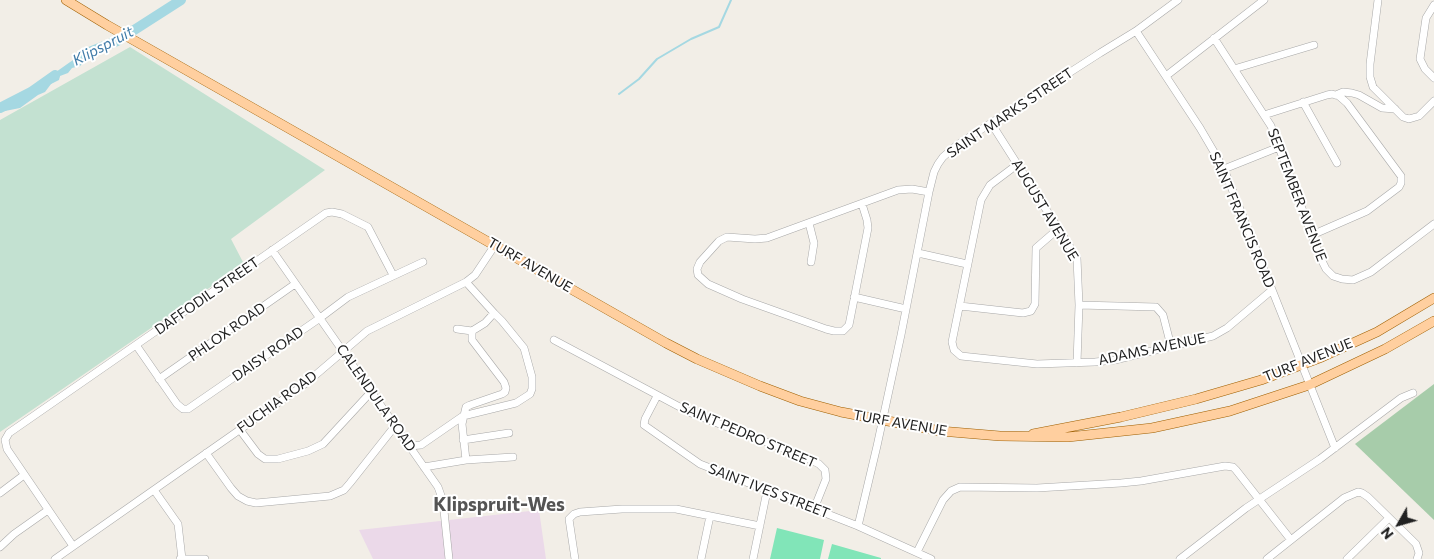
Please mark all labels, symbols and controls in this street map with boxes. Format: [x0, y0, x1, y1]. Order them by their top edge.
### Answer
water label: Klipspruit [69, 22, 137, 70]
street label: SAINT MARKS STREET [944, 64, 1076, 162]
street label: SEPTEMBER AVENUE [1264, 126, 1330, 264]
street label: SAINT FRANCIS ROAD [1206, 149, 1278, 291]
street label: AUGUST AVENUE [1008, 156, 1082, 264]
street label: TURF AVENUE [485, 234, 575, 296]
street label: DAFFODIL STREET [151, 254, 263, 338]
street label: PHLOX ROAD [185, 299, 269, 365]
street label: DAISY ROAD [229, 323, 307, 385]
street label: ADAMS AVENUE [1097, 329, 1207, 369]
street label: TURF AVENUE [1261, 334, 1355, 386]
street label: CALENDULA ROAD [333, 341, 419, 455]
street label: FUCHIA ROAD [234, 367, 320, 437]
street label: SAINT PEDRO STREET [677, 399, 819, 471]
street label: TURF AVENUE [852, 406, 948, 440]
street label: SAINT IVES STREET [706, 460, 832, 522]
district label: Klipspruit-Wes [433, 494, 565, 516]
north arrow [1374, 499, 1424, 549]
text: N [1377, 524, 1397, 543]

